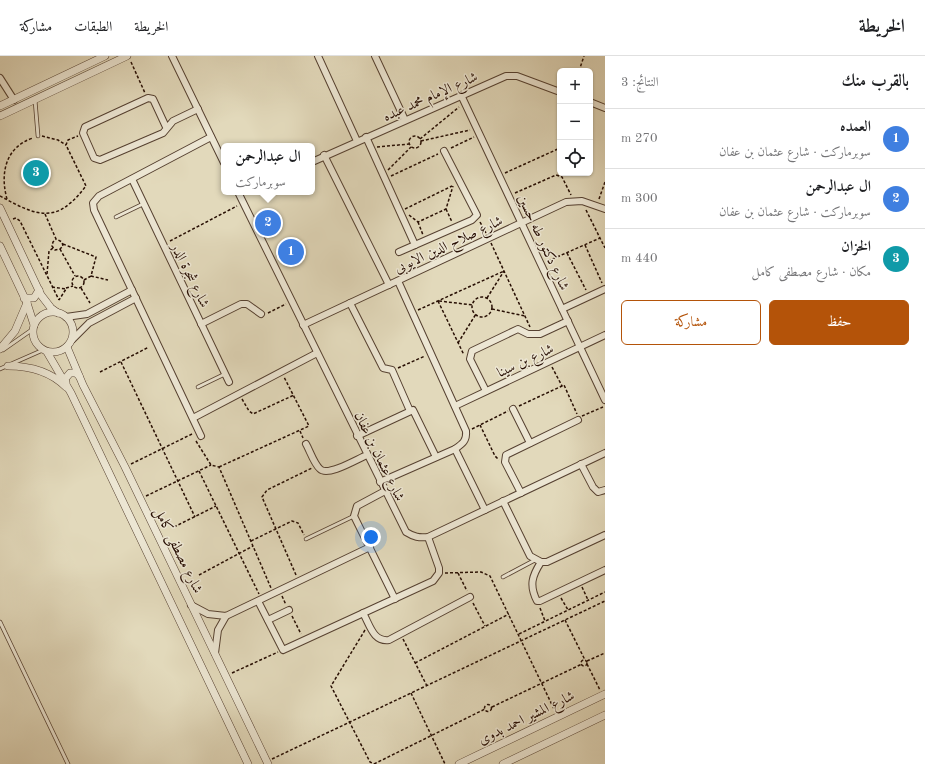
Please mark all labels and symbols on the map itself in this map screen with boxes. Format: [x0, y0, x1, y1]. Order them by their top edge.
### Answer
street label: شارع الإمام محمد عبده [381, 70, 482, 129]
pin: 3 [23, 158, 49, 188]
street label: شارع دكتور طه حسين [511, 192, 571, 294]
pin: 2 [255, 208, 281, 238]
street label: شارع صلاح الدين الايوبى [392, 214, 507, 281]
pin: 1 [278, 237, 304, 267]
street label: شارع شجرة الدر [164, 239, 212, 311]
street label: شارع بن سينا [495, 342, 558, 384]
street label: شارع عثمان بن عفان [348, 410, 407, 505]
street label: شارع مصطفى كامل [148, 505, 206, 597]
your location [361, 527, 381, 547]
street label: شارع المشير احمد بدوى [476, 689, 578, 751]

